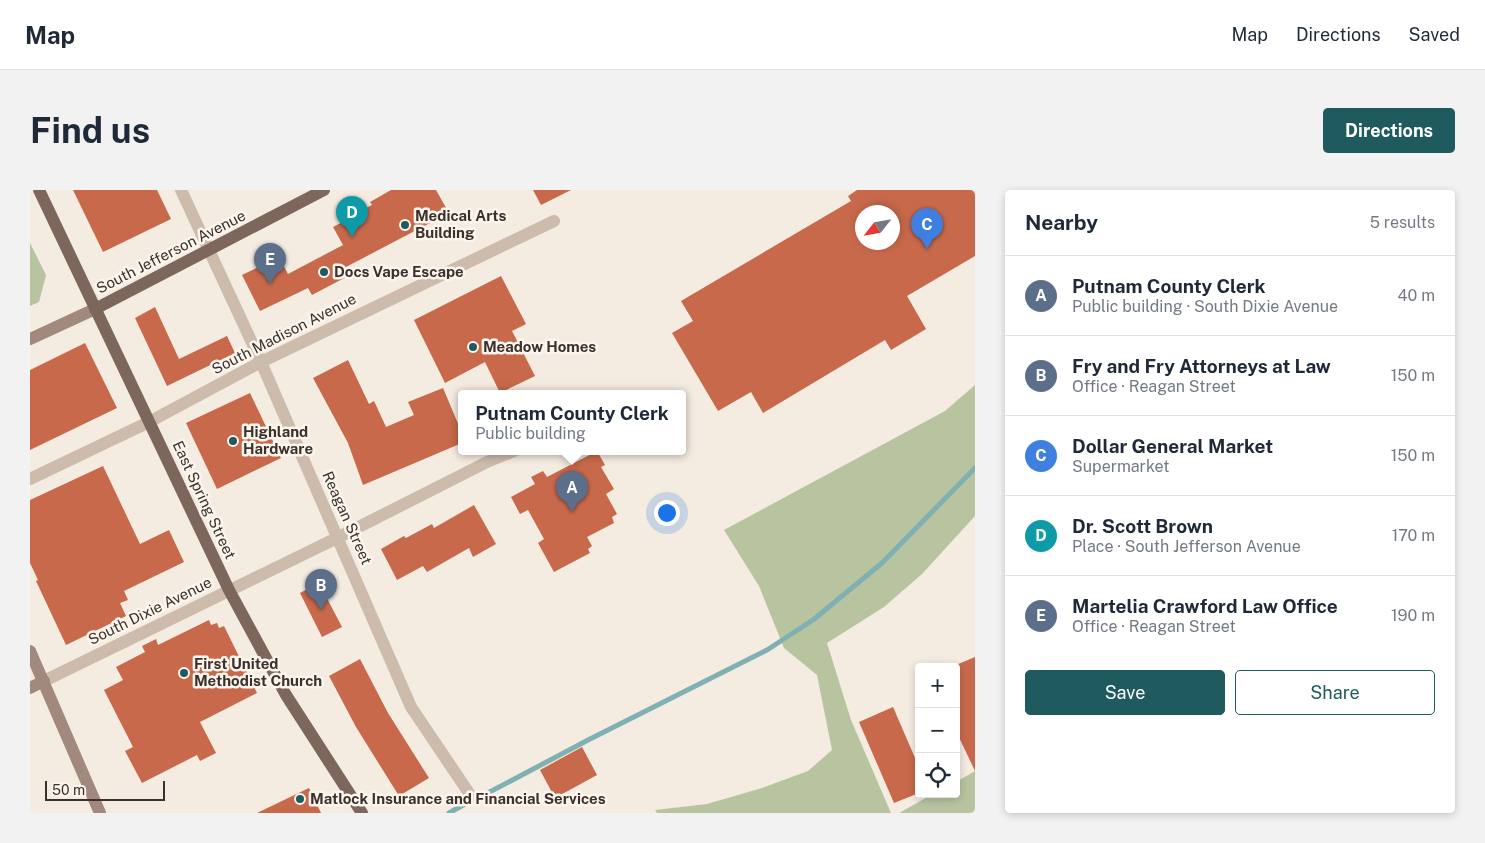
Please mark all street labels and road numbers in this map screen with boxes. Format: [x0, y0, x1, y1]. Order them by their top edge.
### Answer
street label: South Jefferson Avenue [93, 207, 248, 297]
street label: South Madison Avenue [209, 290, 359, 377]
street label: East Spring Street [170, 438, 239, 562]
street label: Reagan Street [319, 469, 376, 567]
street label: South Dixie Avenue [85, 573, 214, 648]

